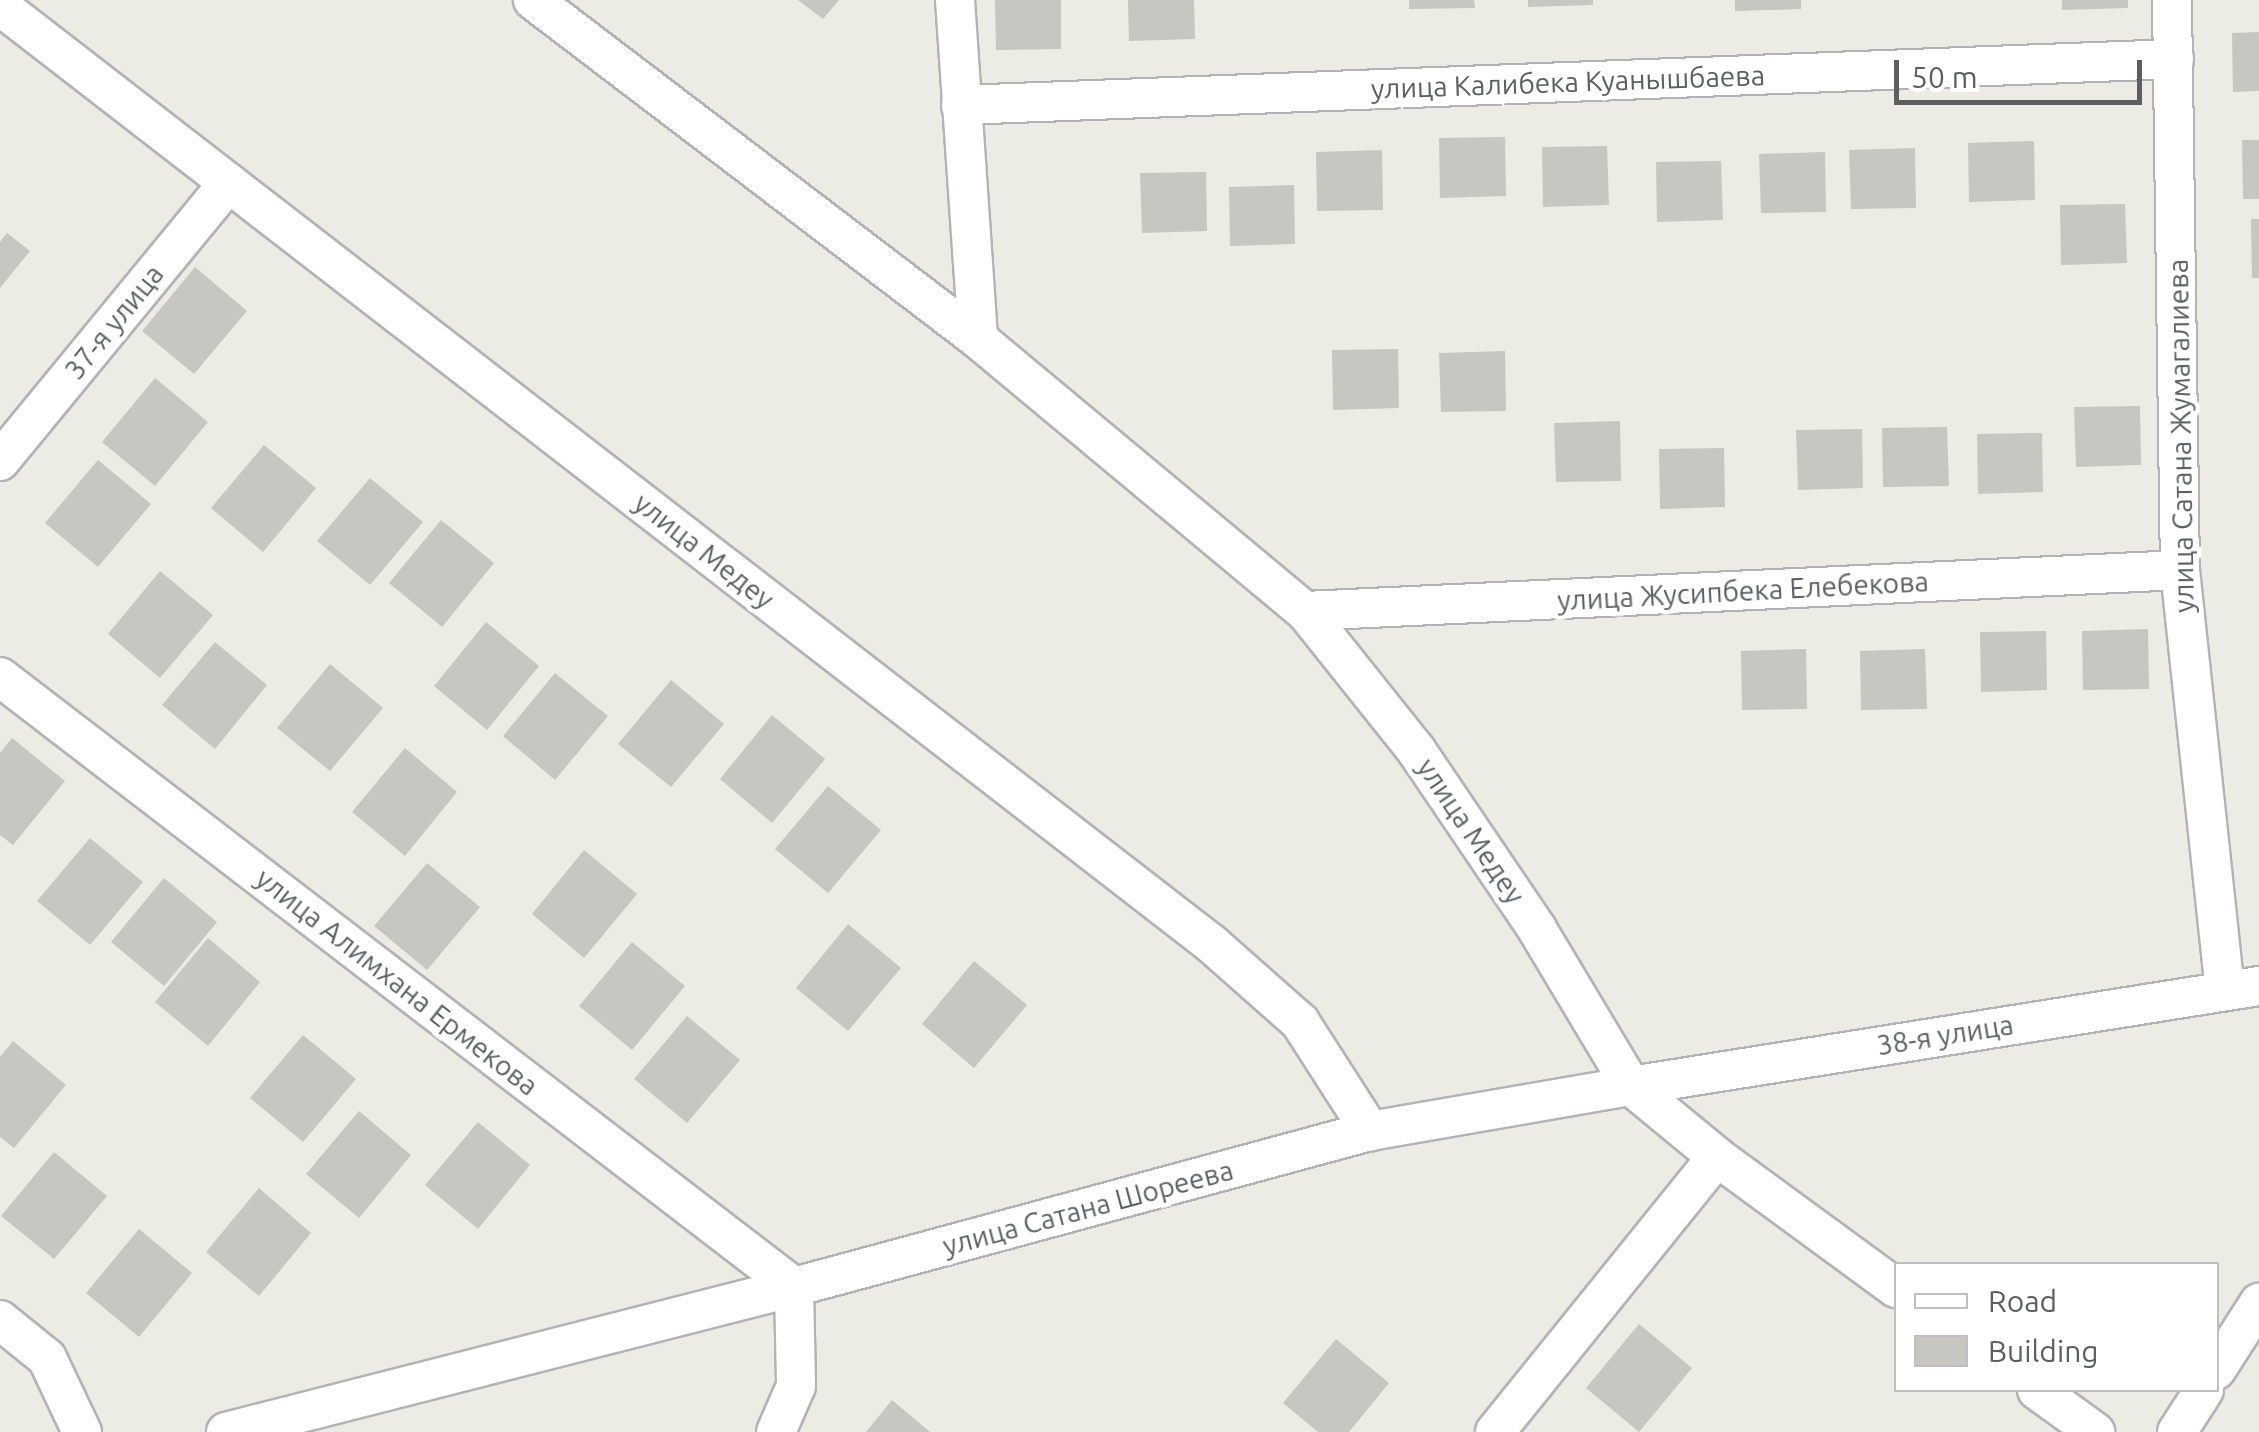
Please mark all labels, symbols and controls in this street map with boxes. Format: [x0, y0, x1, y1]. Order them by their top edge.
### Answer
scale bar [1899, 40, 2146, 102]
street label: улица Калибека Куанышбаева [1370, 58, 1766, 106]
text: 50 m [1911, 60, 1978, 94]
street label: 37-я улица [58, 258, 170, 386]
street label: улица Сатана Жумагалиева [2161, 259, 2201, 613]
street label: улица Медеу [627, 486, 781, 616]
street label: улица Жусипбека Елебекова [1556, 564, 1930, 618]
street label: улица Медеу [1410, 752, 1532, 910]
street label: улица Алимхана Ермекова [249, 861, 545, 1103]
street label: 38-я улица [1874, 1008, 2016, 1062]
street label: улица Сатана Шореева [939, 1153, 1237, 1263]
legend [1894, 1262, 2219, 1392]
text: Road [1988, 1284, 2057, 1318]
text: Building [1988, 1334, 2099, 1368]

